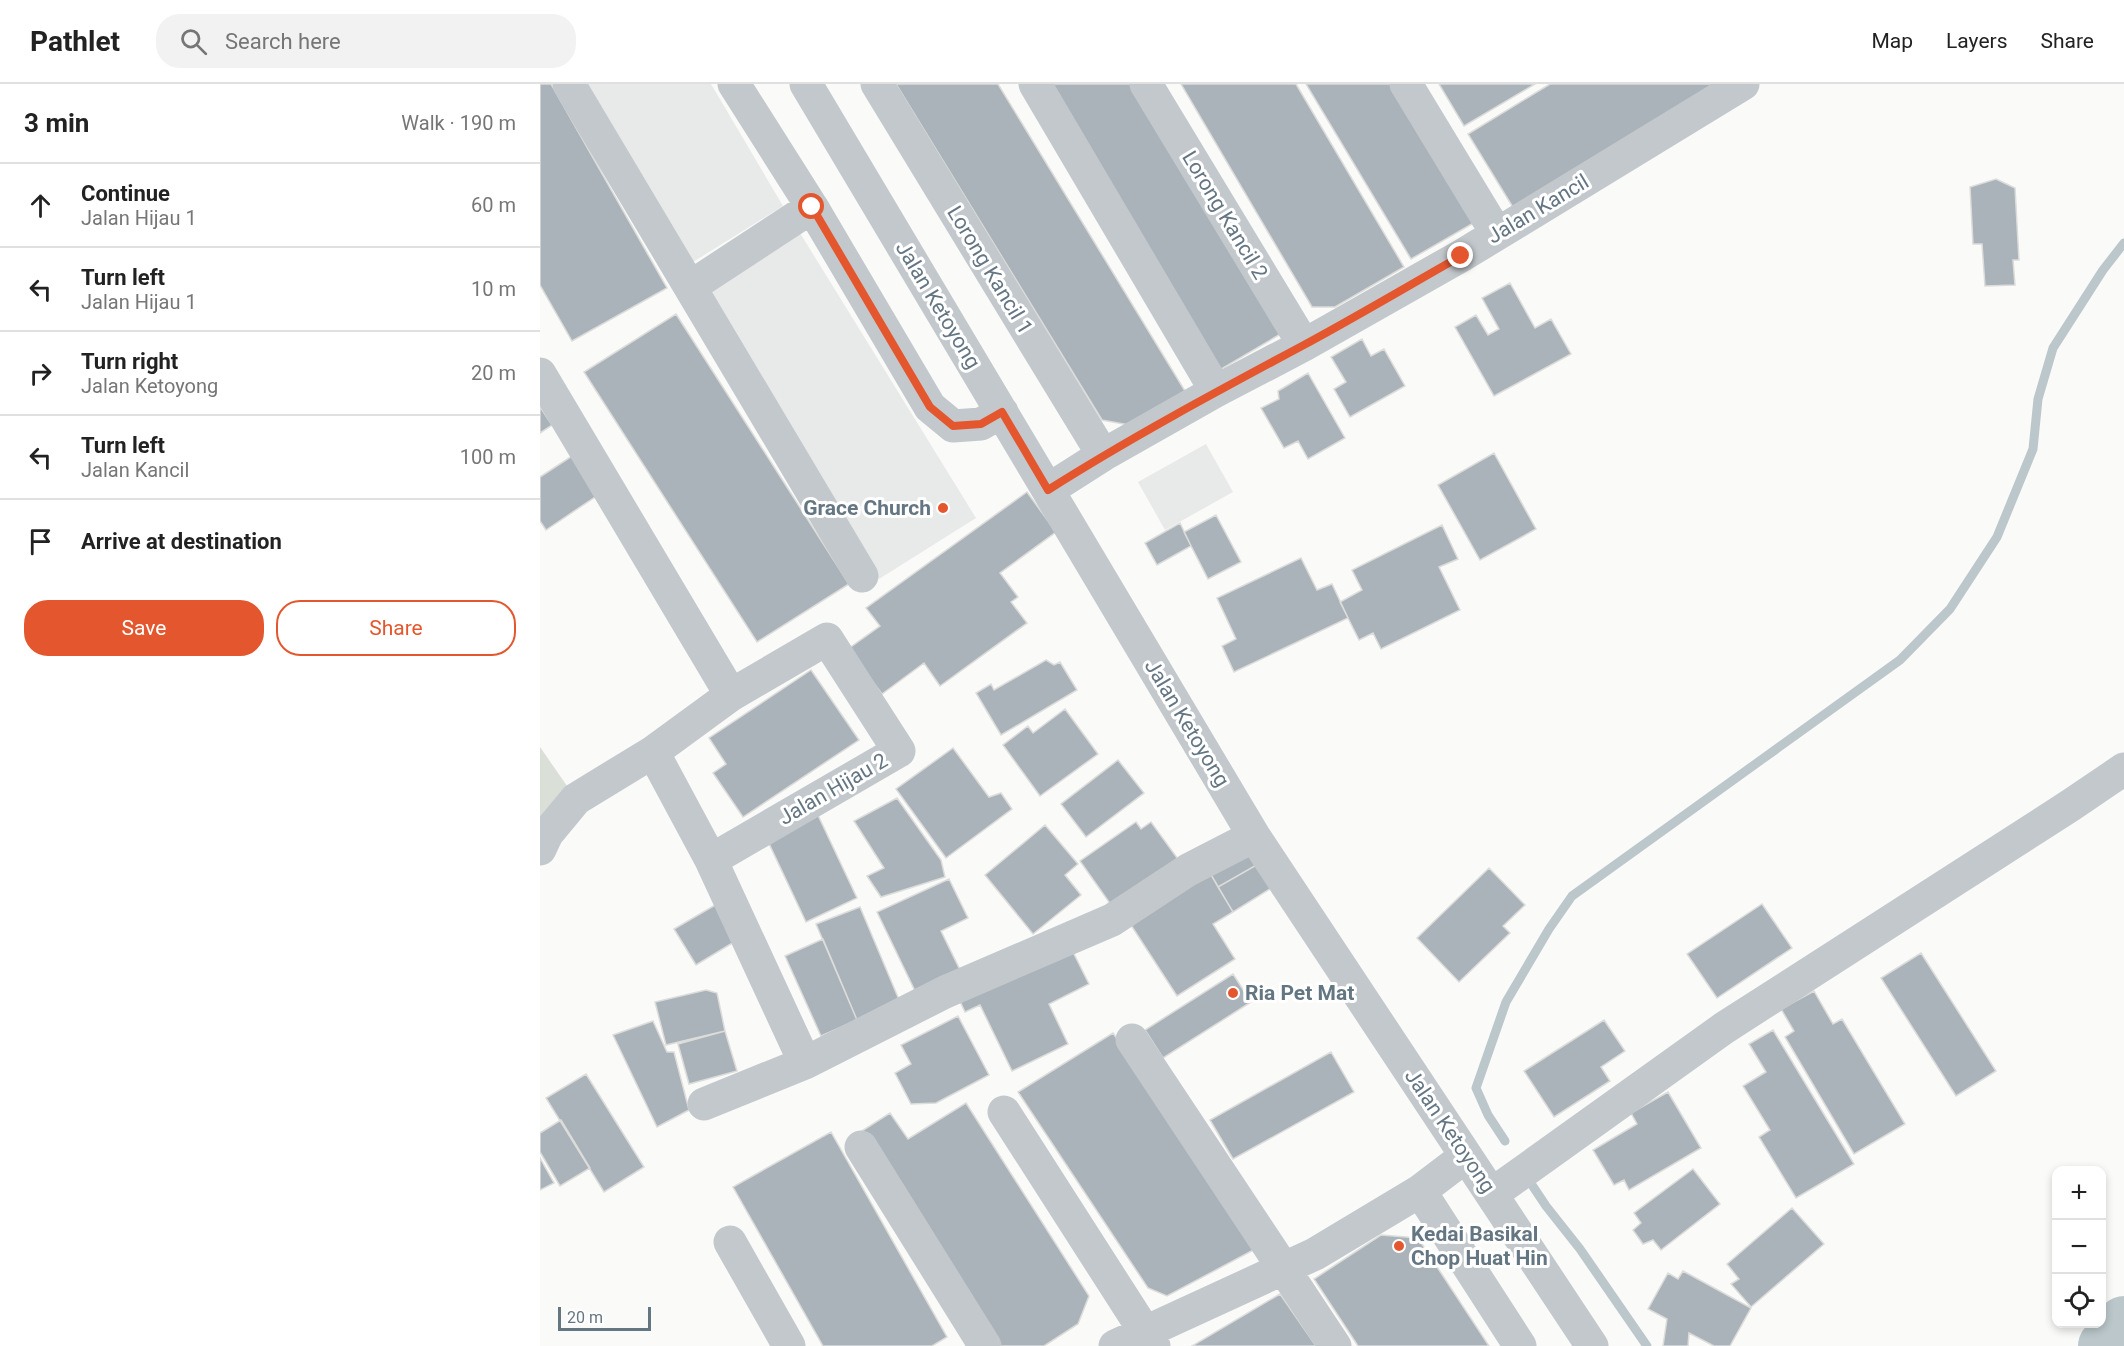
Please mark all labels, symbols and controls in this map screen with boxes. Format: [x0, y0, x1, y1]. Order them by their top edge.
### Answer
search box [156, 14, 576, 68]
text: Pathlet [30, 25, 120, 58]
icon: search [177, 25, 210, 58]
text: Search here [225, 29, 341, 54]
text: Map [1871, 29, 1913, 53]
text: Layers [1946, 29, 2007, 53]
text: Share [2040, 29, 2094, 53]
text: 3 min [24, 108, 89, 138]
text: Walk · 190 m [401, 111, 516, 135]
street label: Lorong Kancil 2 [1177, 147, 1273, 284]
street label: Jalan Kancil [1483, 169, 1593, 249]
text: Continue [81, 181, 170, 206]
icon: ahead [24, 189, 57, 222]
text: 60 m [471, 193, 516, 217]
route start [798, 193, 824, 219]
street label: Lorong Kancil 1 [942, 202, 1038, 338]
text: Jalan Hijau 1 [81, 206, 197, 230]
street label: Jalan Ketoyong [891, 237, 985, 373]
route end [1447, 242, 1473, 268]
text: Turn left [81, 265, 165, 290]
icon: left [24, 273, 57, 306]
text: 10 m [471, 277, 516, 301]
text: Jalan Hijau 1 [81, 290, 197, 314]
text: Turn right [81, 349, 178, 374]
icon: right [24, 357, 57, 390]
text: 20 m [471, 361, 516, 385]
text: Jalan Ketoyong [81, 374, 218, 398]
text: Turn left [81, 433, 165, 458]
icon: left [24, 441, 57, 474]
text: 100 m [460, 445, 516, 469]
text: Jalan Kancil [81, 458, 189, 482]
place label: Grace Church [803, 496, 931, 520]
marker: Grace Church [936, 501, 950, 515]
icon: arrive [24, 525, 57, 558]
text: Arrive at destination [81, 529, 282, 554]
button: Save [24, 600, 264, 656]
button: Share [276, 600, 516, 656]
street label: Jalan Ketoyong [1140, 655, 1234, 791]
street label: Jalan Hijau 2 [774, 748, 892, 830]
place label: Ria Pet Mat [1245, 981, 1354, 1005]
marker: Ria Pet Mat [1226, 986, 1240, 1000]
street label: Jalan Ketoyong [1400, 1065, 1500, 1197]
map controls [2052, 1166, 2106, 1328]
button: + [2052, 1166, 2106, 1220]
button: − [2052, 1220, 2106, 1274]
place label: Kedai Basikal Chop Huat Hin [1411, 1222, 1548, 1270]
marker: Kedai Basikal Chop Huat Hin [1392, 1239, 1406, 1253]
button: locate [2052, 1274, 2106, 1328]
scale bar [558, 1304, 651, 1332]
text: 20 m [567, 1308, 603, 1327]

